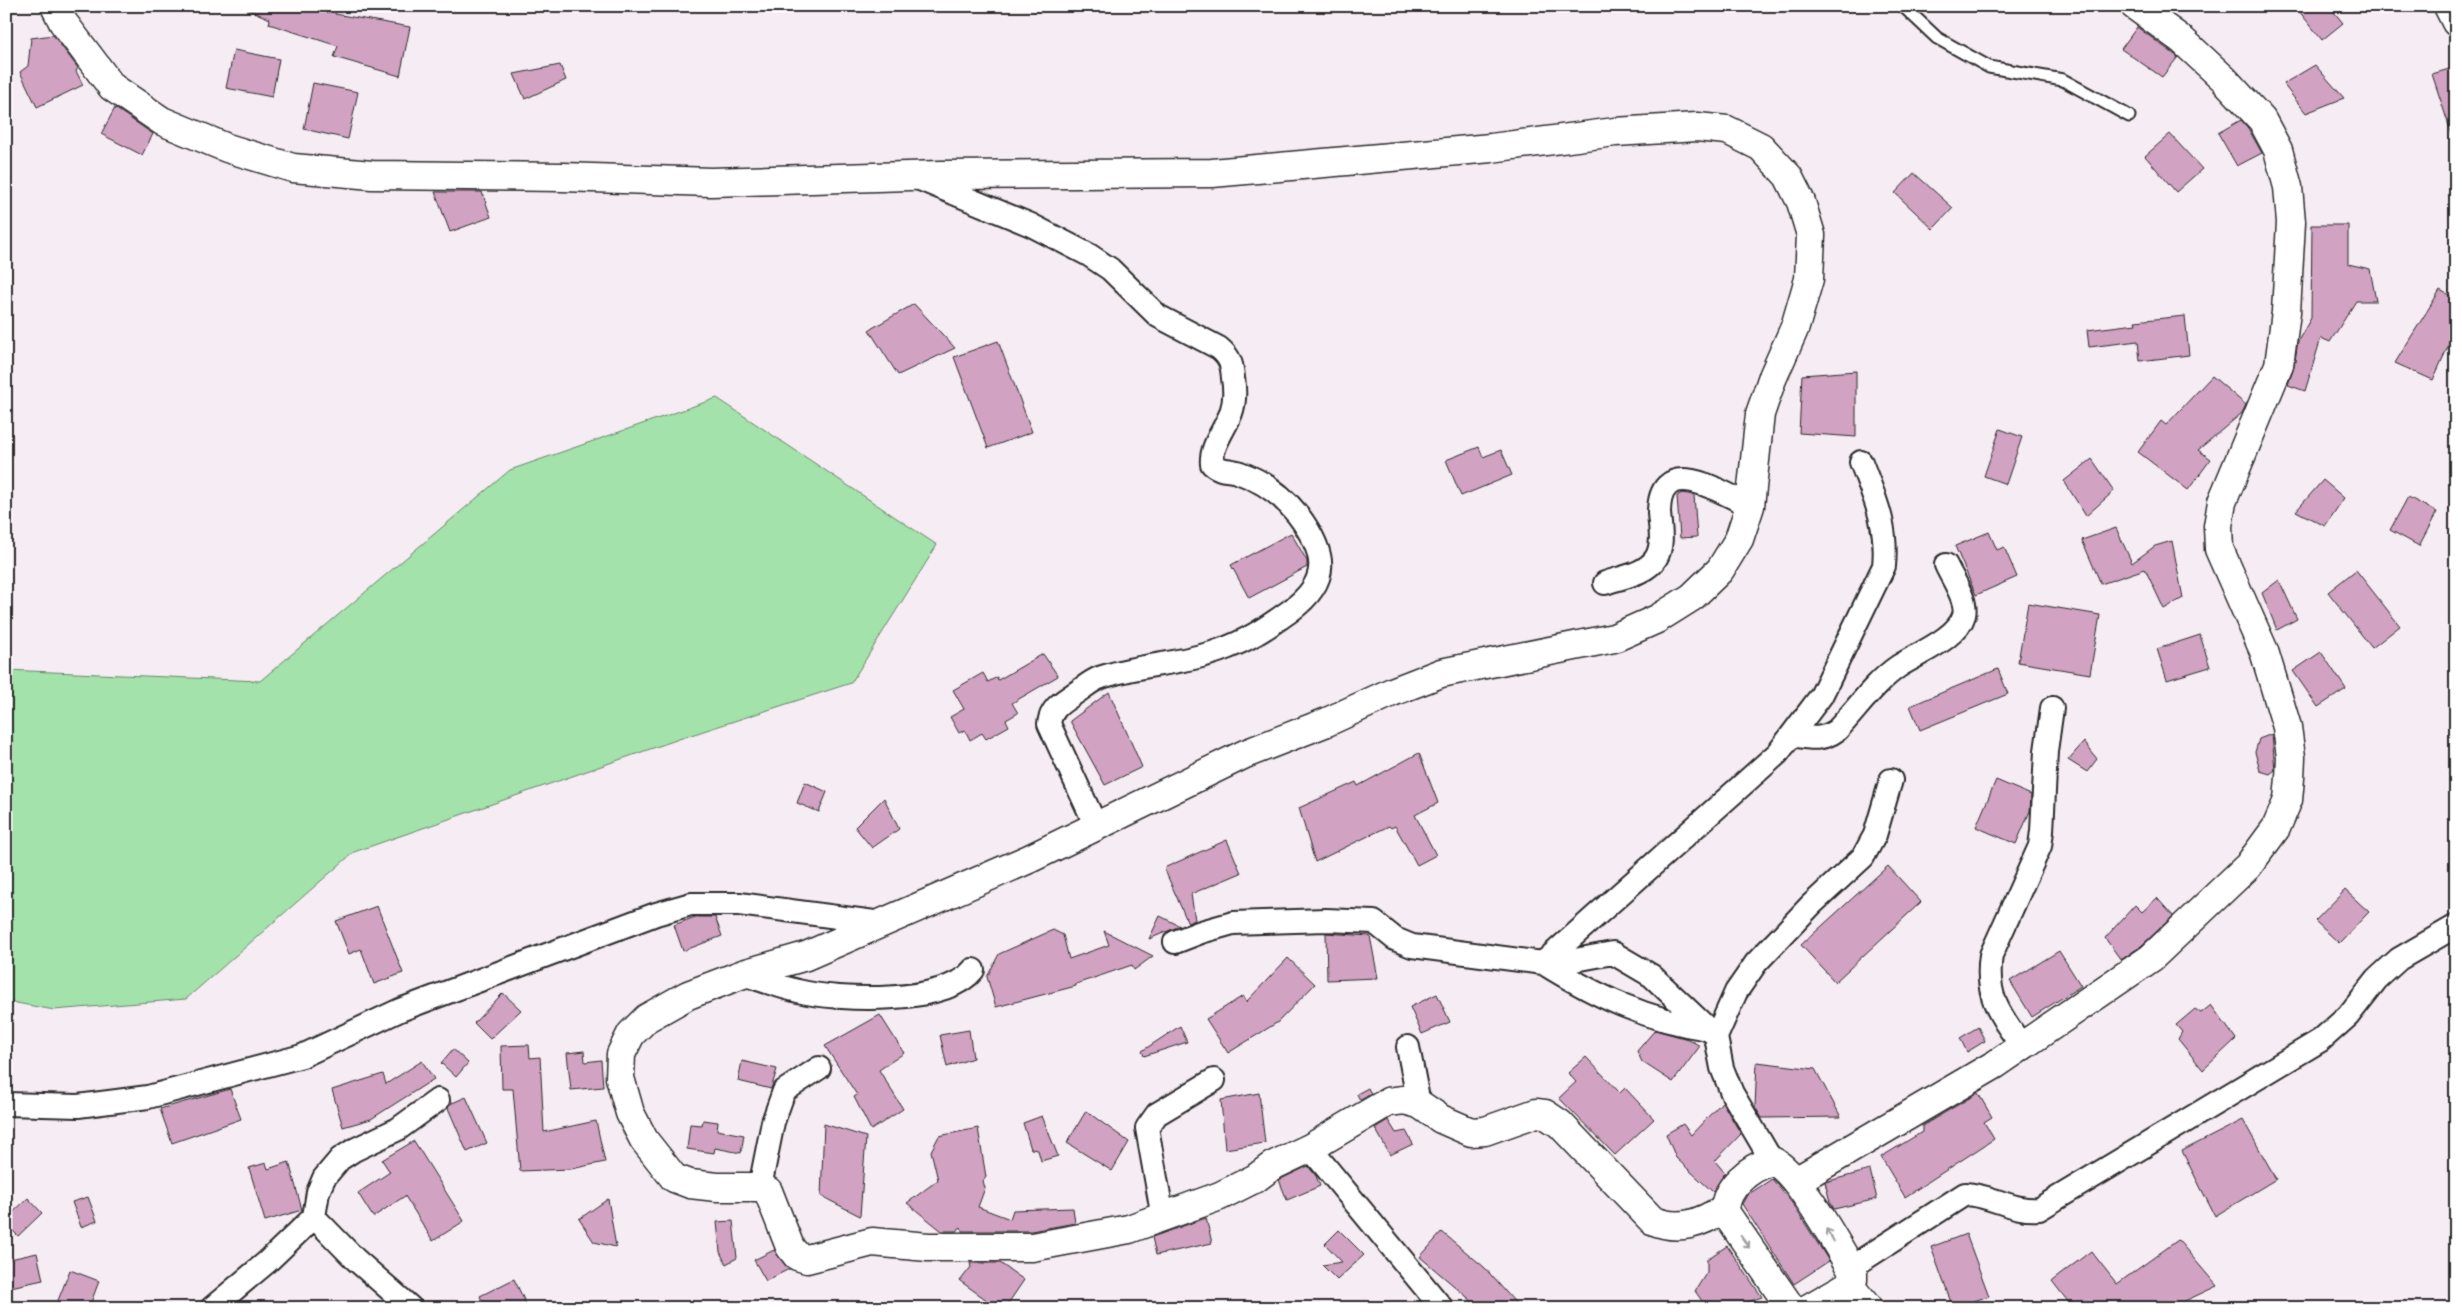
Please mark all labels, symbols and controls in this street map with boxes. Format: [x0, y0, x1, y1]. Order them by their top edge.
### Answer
one-way arrow [1825, 1229, 1835, 1243]
one-way arrow [1740, 1235, 1750, 1249]

